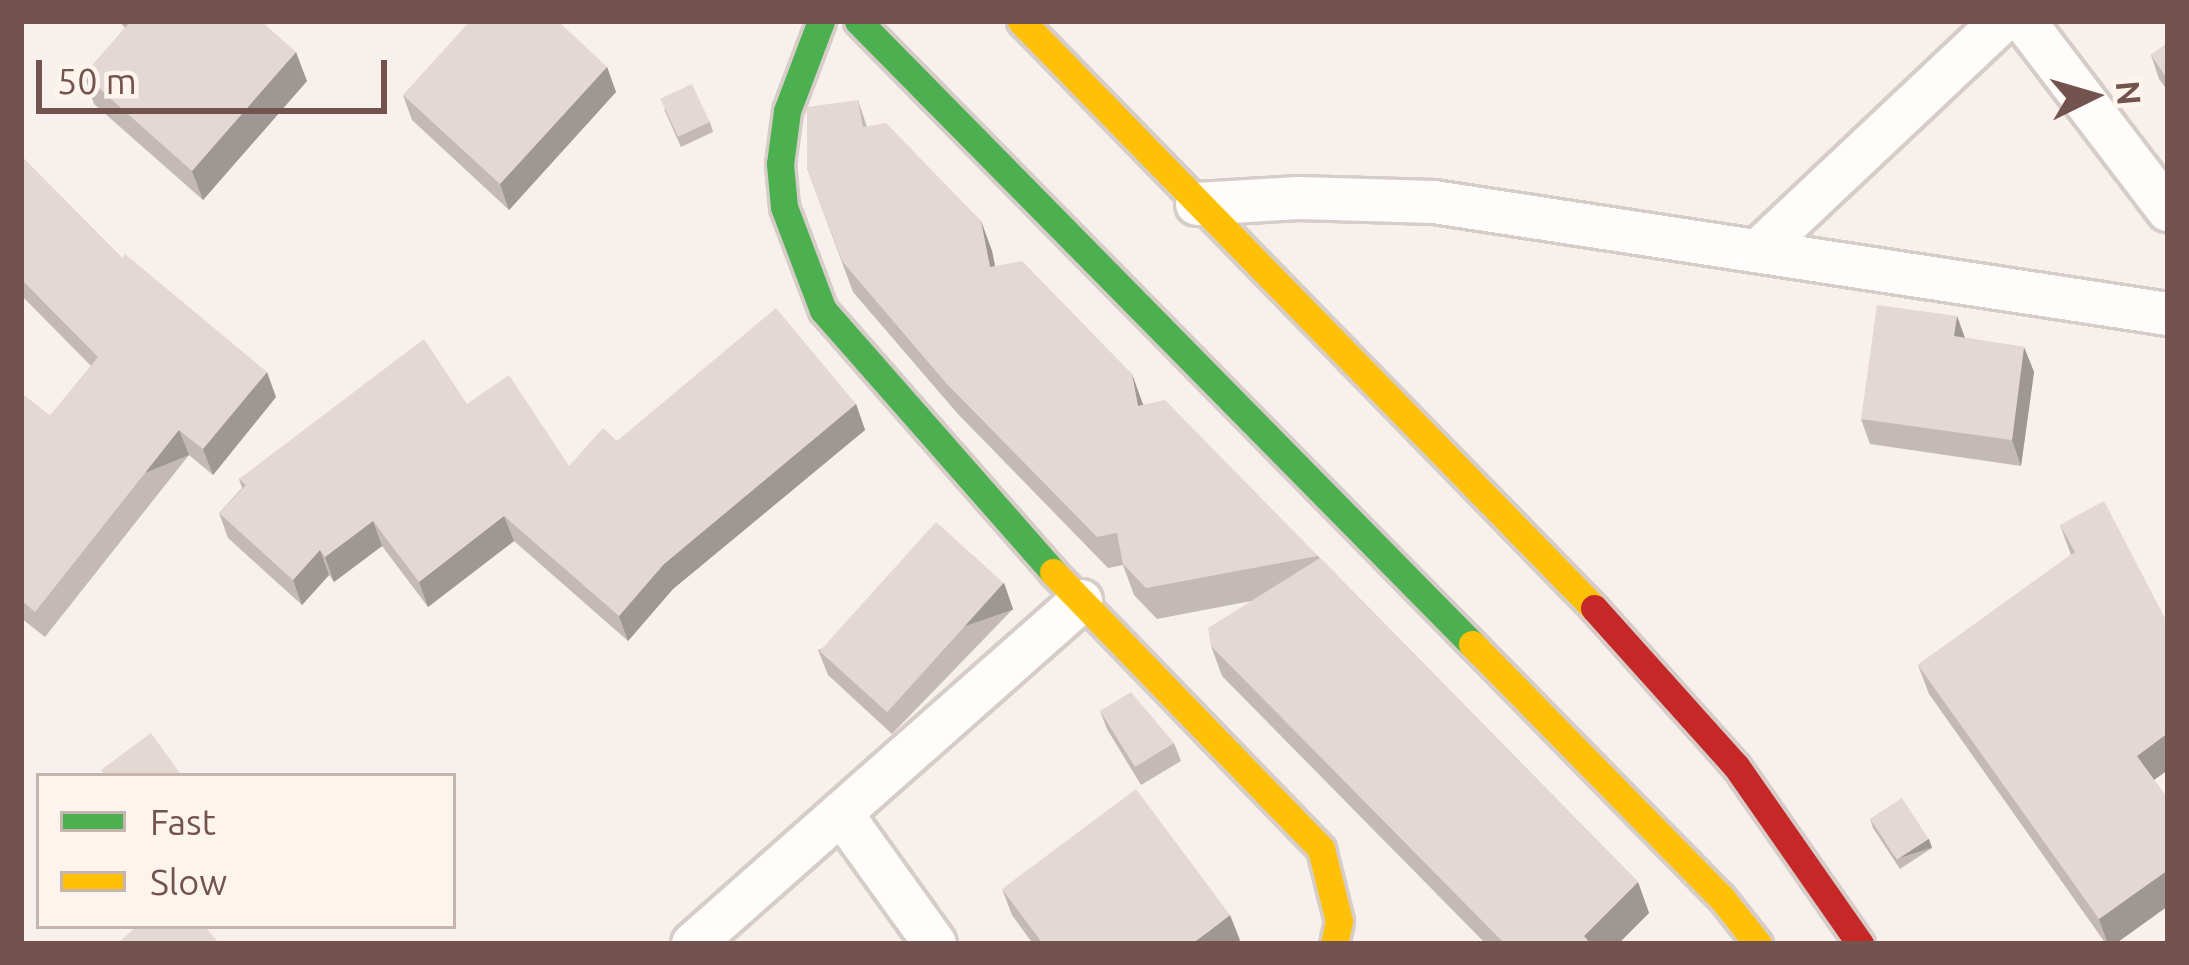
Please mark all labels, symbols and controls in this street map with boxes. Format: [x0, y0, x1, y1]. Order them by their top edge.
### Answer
scale bar [42, 36, 393, 110]
north arrow [2033, 36, 2153, 156]
text: 50 m [57, 60, 137, 101]
text: N [2110, 79, 2149, 107]
legend [36, 773, 456, 929]
text: Fast [150, 801, 216, 842]
text: Slow [150, 861, 227, 902]

